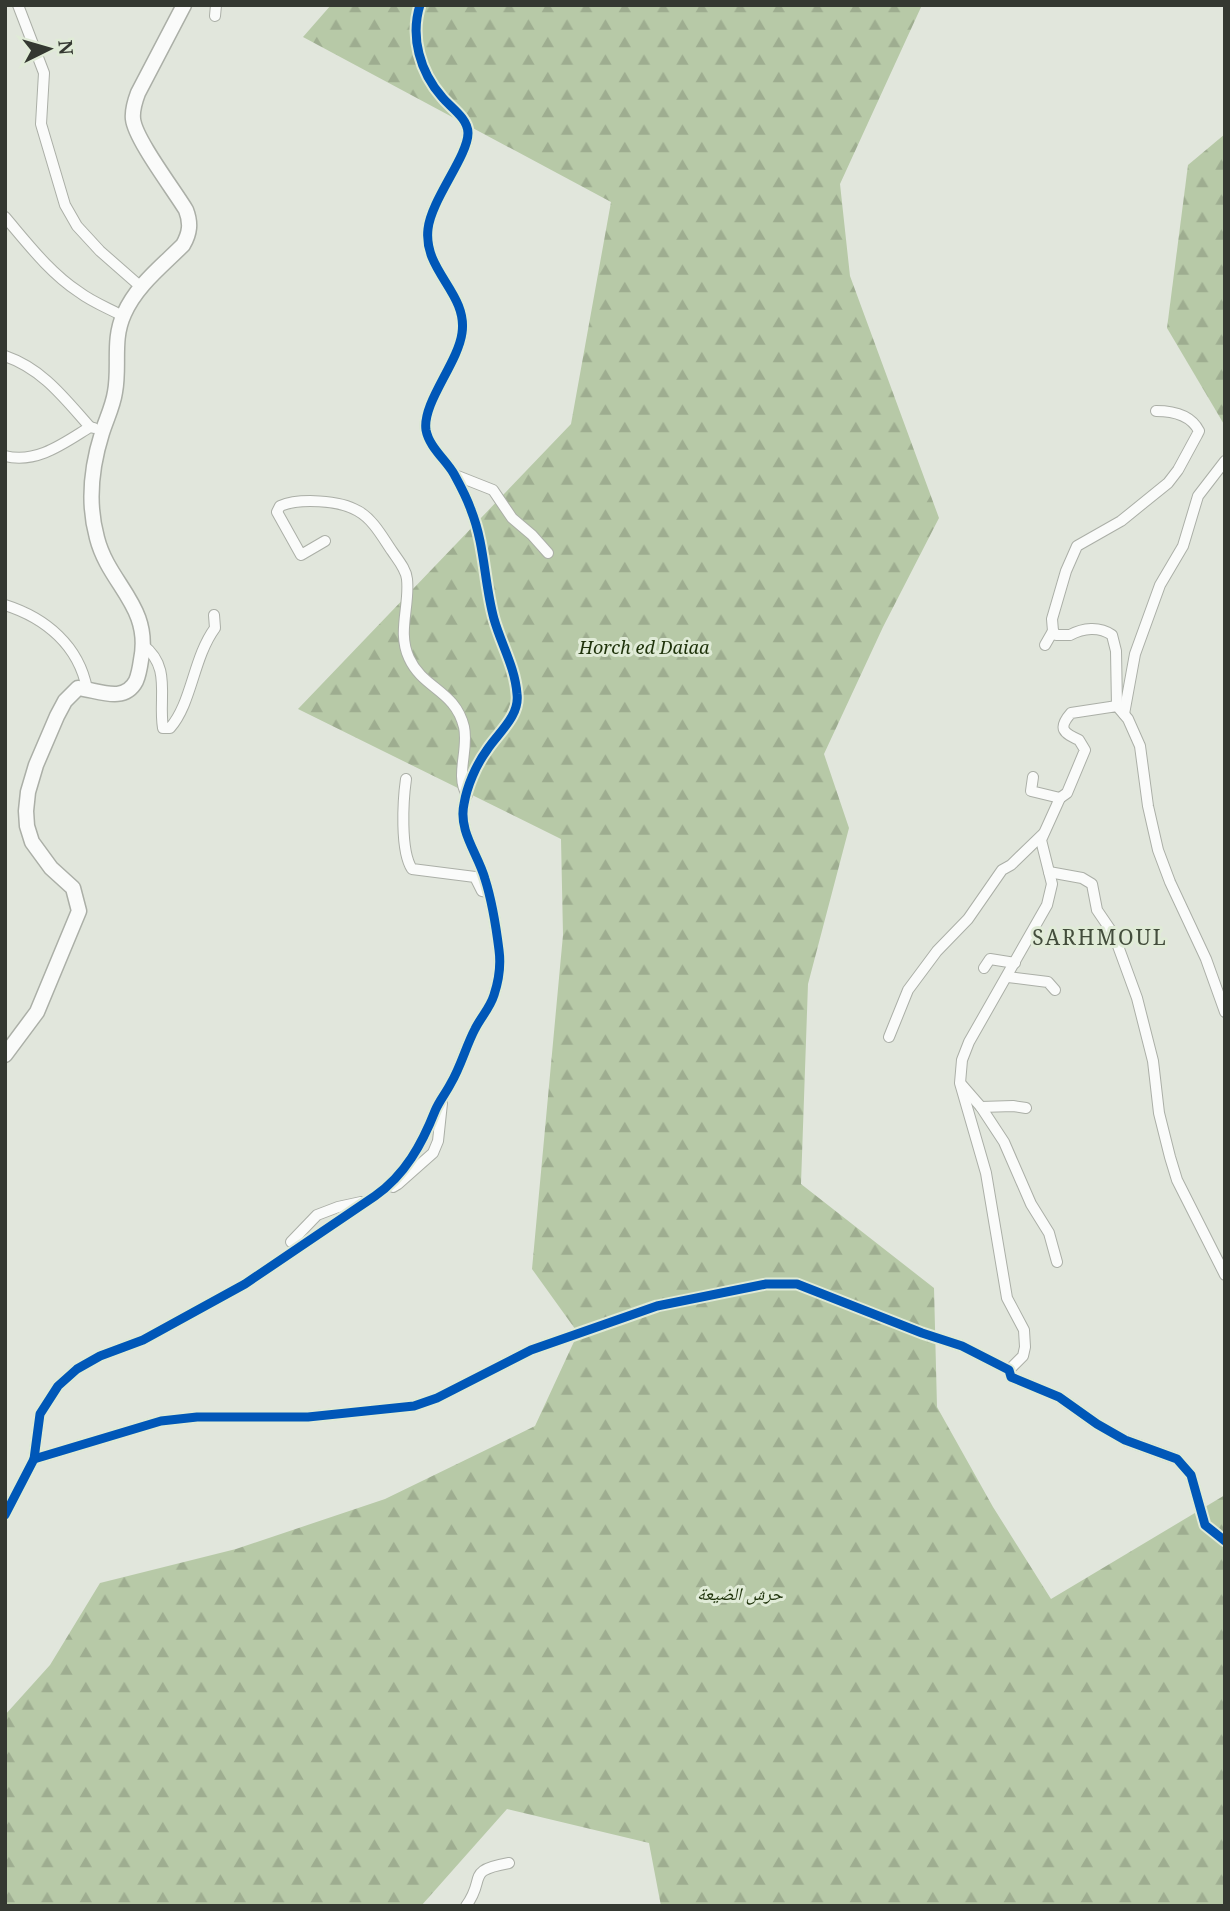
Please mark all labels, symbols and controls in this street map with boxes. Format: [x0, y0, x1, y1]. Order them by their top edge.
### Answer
north arrow [14, 14, 84, 84]
text: N [52, 39, 80, 56]
park label: Horch ed Daiaa [578, 635, 710, 659]
district label: SARHMOUL [1032, 923, 1168, 951]
park label: حرش الضيعة [697, 1581, 783, 1605]

